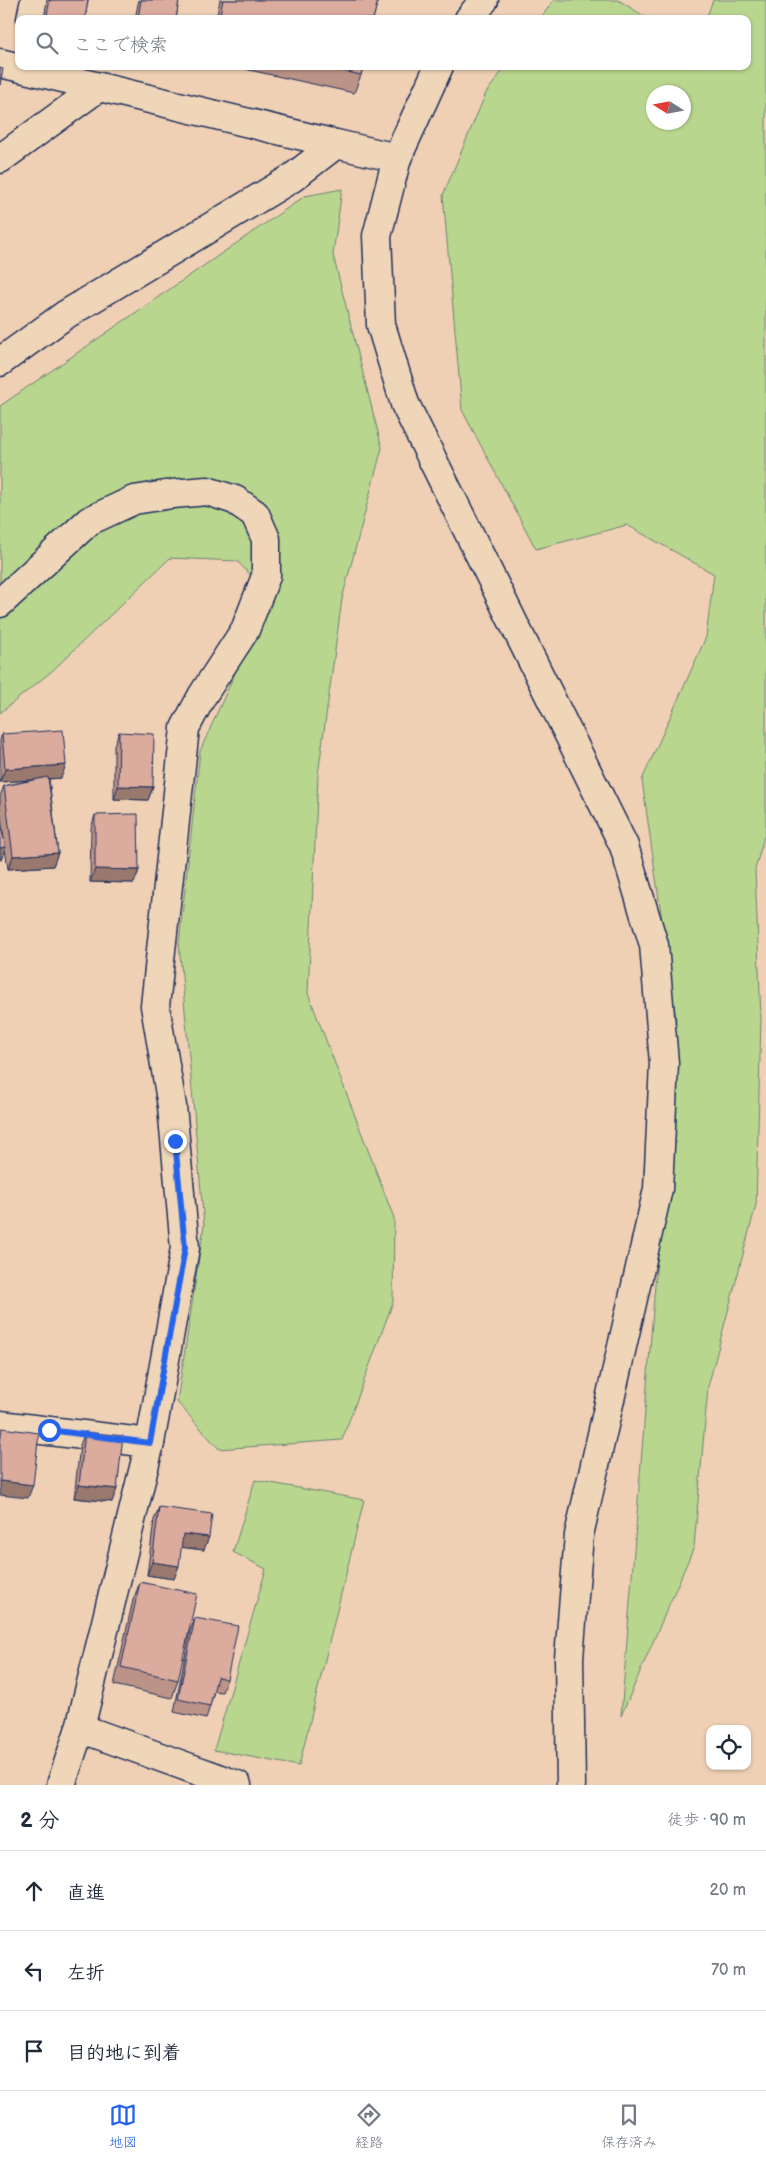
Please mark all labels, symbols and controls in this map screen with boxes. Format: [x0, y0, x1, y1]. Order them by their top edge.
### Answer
search box [15, 15, 751, 70]
icon: search [33, 29, 61, 57]
text: ここで検索 [73, 34, 168, 57]
north arrow [646, 85, 691, 130]
route end [164, 1130, 187, 1153]
route start [38, 1419, 61, 1442]
map controls [706, 1725, 751, 1770]
button: locate [706, 1725, 751, 1770]
text: 2 分 [20, 1808, 59, 1833]
text: 徒歩 · 90 m [667, 1811, 746, 1830]
icon: ahead [20, 1877, 48, 1905]
text: 20 m [710, 1881, 746, 1900]
text: 直進 [67, 1882, 105, 1905]
icon: left [20, 1957, 48, 1985]
text: 70 m [711, 1961, 746, 1980]
text: 左折 [67, 1962, 105, 1985]
icon: arrive [20, 2037, 48, 2065]
text: 目的地に到着 [67, 2042, 181, 2065]
tab: 地図 [109, 2101, 137, 2151]
tab: 経路 [355, 2101, 383, 2151]
tab: 保存済み [601, 2101, 657, 2151]

